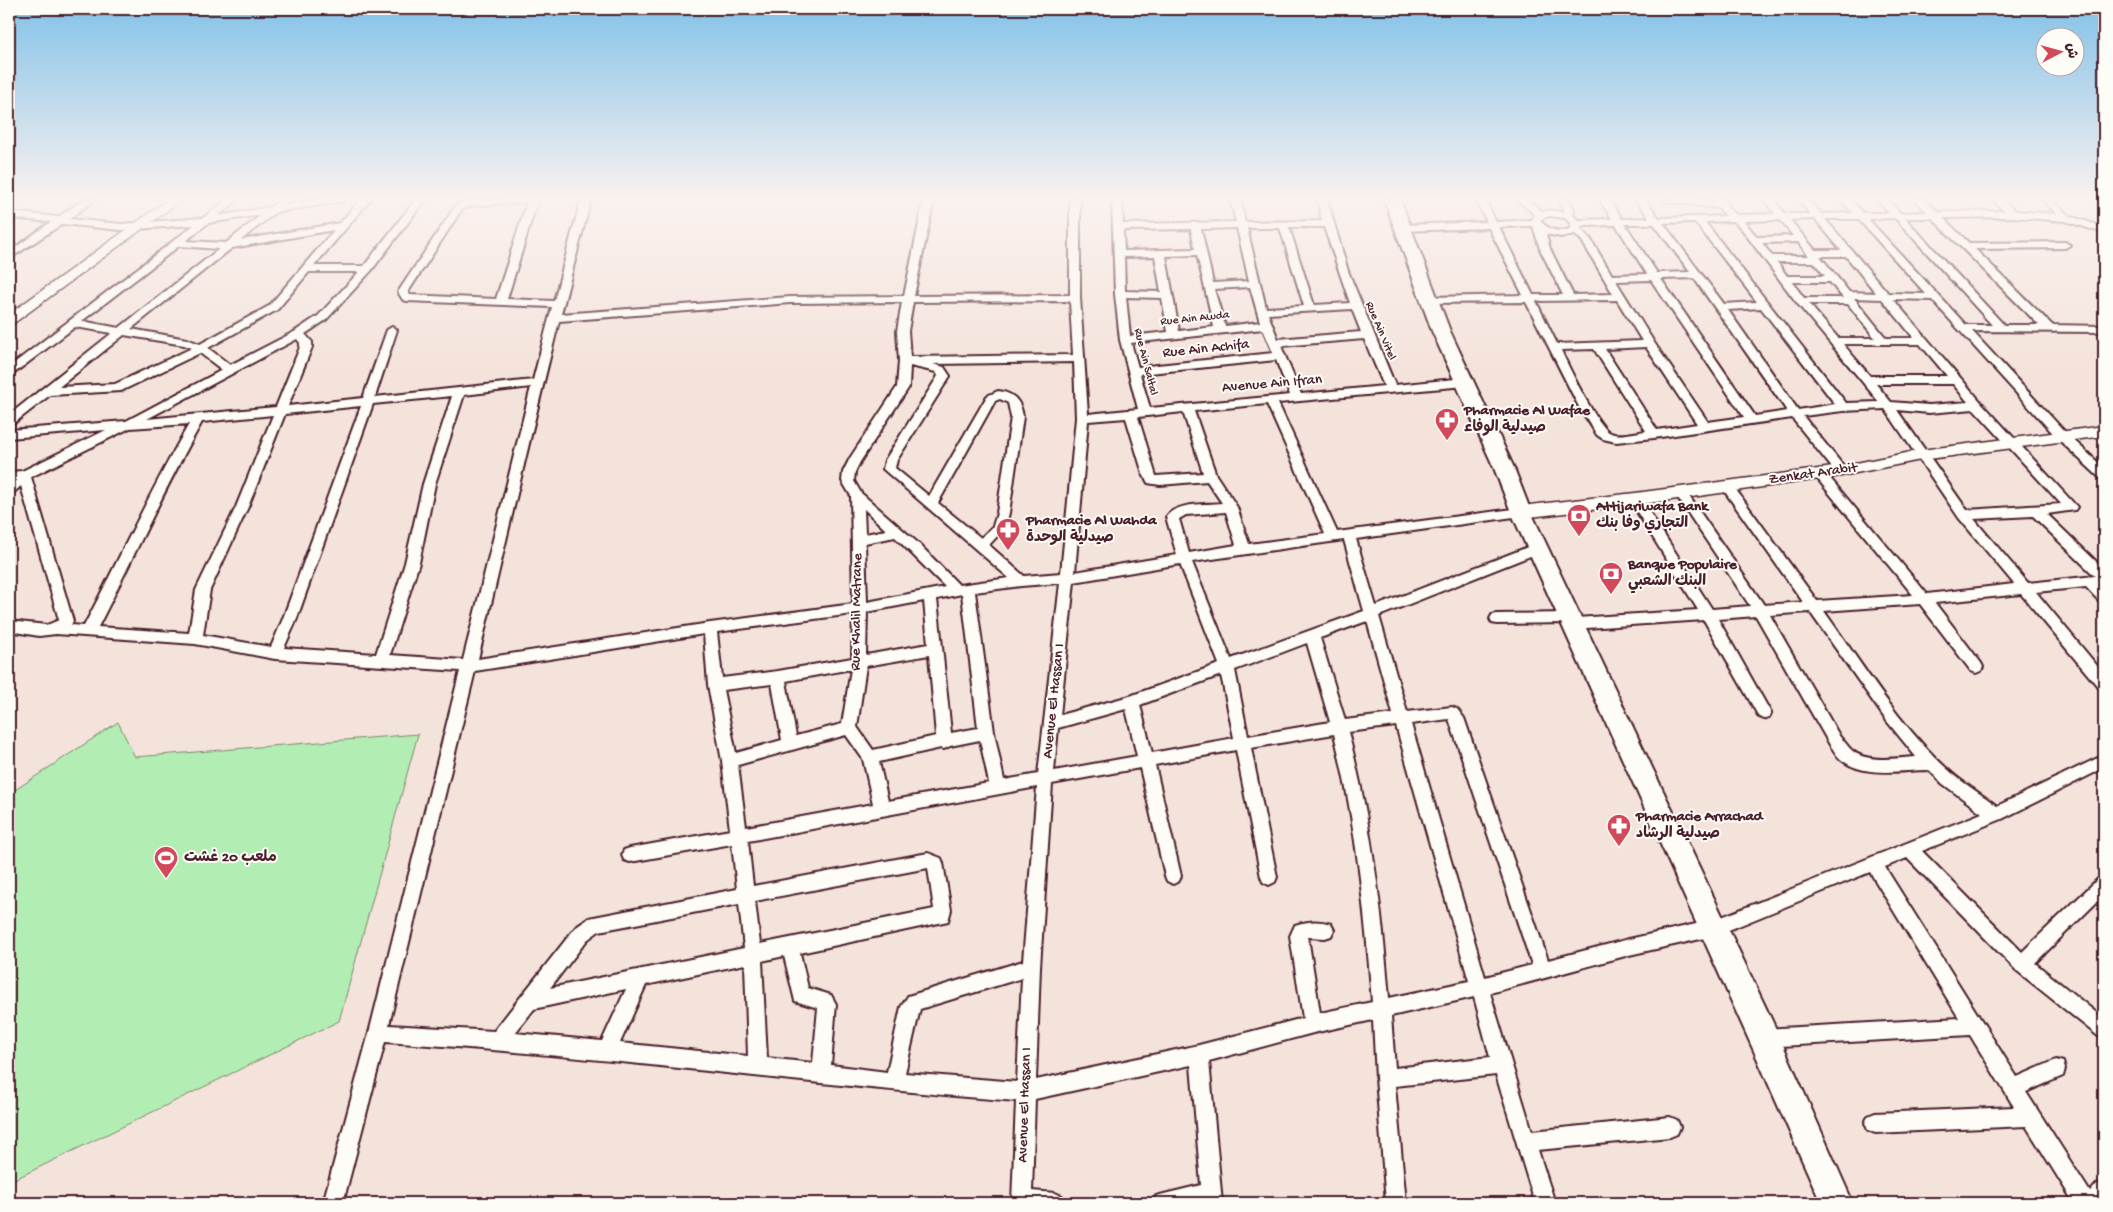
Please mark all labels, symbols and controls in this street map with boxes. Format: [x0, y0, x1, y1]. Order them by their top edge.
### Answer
north arrow [2036, 28, 2086, 78]
text: ش [2061, 42, 2080, 59]
street label: Rue Ain Vitel [1361, 300, 1399, 363]
street label: Rue Ain Awda [1160, 308, 1230, 330]
street label: Rue Ain Saltal [1130, 327, 1160, 397]
street label: Rue Ain Achifa [1162, 335, 1251, 363]
street label: Avenue Ain Ifran [1221, 371, 1323, 397]
place label: Pharmacie Al Wafae صيدلية الوفاء [1463, 402, 1591, 437]
pharmacy icon: Pharmacie Al Wafae صيدلية الوفاء [1434, 407, 1460, 441]
street label: Zenkat Arabit [1768, 459, 1860, 489]
place label: Attijariwafa Bank التجاري وفا بنك [1595, 498, 1710, 534]
bank icon: Attijariwafa Bank التجاري وفا بنك [1566, 503, 1592, 537]
place label: Pharmacie Al Wahda صيدلية الوحدة [1025, 512, 1157, 547]
pharmacy icon: Pharmacie Al Wahda صيدلية الوحدة [995, 517, 1021, 551]
street label: Rue Khalil Matrane [847, 553, 867, 671]
place label: Banque Populaire البنك الشعبي [1627, 556, 1738, 594]
bank icon: Banque Populaire البنك الشعبي [1598, 561, 1624, 595]
street label: Avenue El Hassan I [1039, 643, 1069, 759]
place label: Pharmacie Arrachad صيدلية الرشاد [1635, 808, 1765, 843]
pharmacy icon: Pharmacie Arrachad صيدلية الرشاد [1606, 813, 1632, 847]
sports icon: ملعب 20 غشت [153, 845, 179, 879]
place label: ملعب 20 غشت [184, 849, 277, 867]
street label: Avenue El Hassan I [1014, 1047, 1036, 1163]

